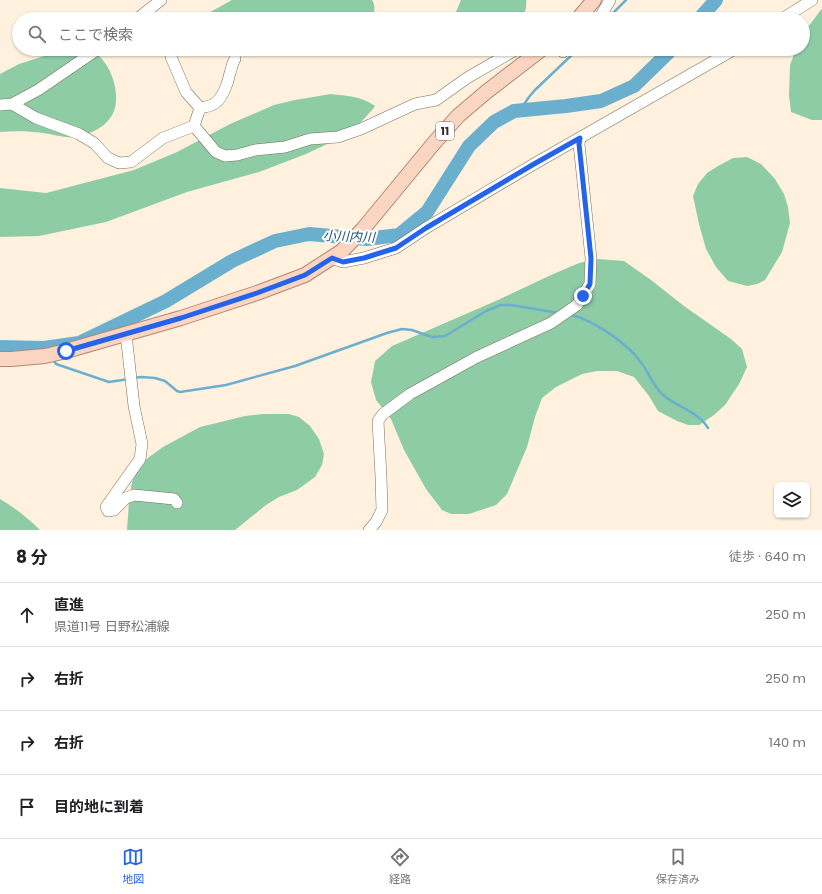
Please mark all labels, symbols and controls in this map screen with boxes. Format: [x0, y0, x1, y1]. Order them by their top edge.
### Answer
search box [12, 12, 810, 56]
icon: search [26, 23, 48, 45]
text: ここで検索 [58, 24, 133, 45]
road number: 11 [436, 122, 454, 140]
water label: 小川内川 [323, 226, 377, 247]
route end [574, 287, 592, 305]
route start [57, 342, 75, 360]
map controls [774, 482, 810, 518]
button: layers [774, 482, 810, 518]
text: 8 分 [16, 545, 48, 569]
text: 徒歩 · 640 m [729, 547, 806, 566]
text: 直進 [54, 594, 84, 615]
icon: ahead [16, 604, 38, 626]
text: 250 m [765, 605, 806, 624]
text: 県道11号 日野松浦線 [54, 617, 170, 636]
icon: right [16, 668, 38, 690]
text: 右折 [54, 668, 84, 689]
text: 250 m [765, 669, 806, 688]
icon: right [16, 732, 38, 754]
text: 右折 [54, 732, 84, 753]
text: 140 m [769, 733, 806, 752]
icon: arrive [16, 796, 38, 818]
text: 目的地に到着 [54, 796, 144, 817]
tab: 地図 [122, 846, 144, 888]
tab: 経路 [389, 846, 411, 888]
tab: 保存済み [656, 846, 700, 888]

